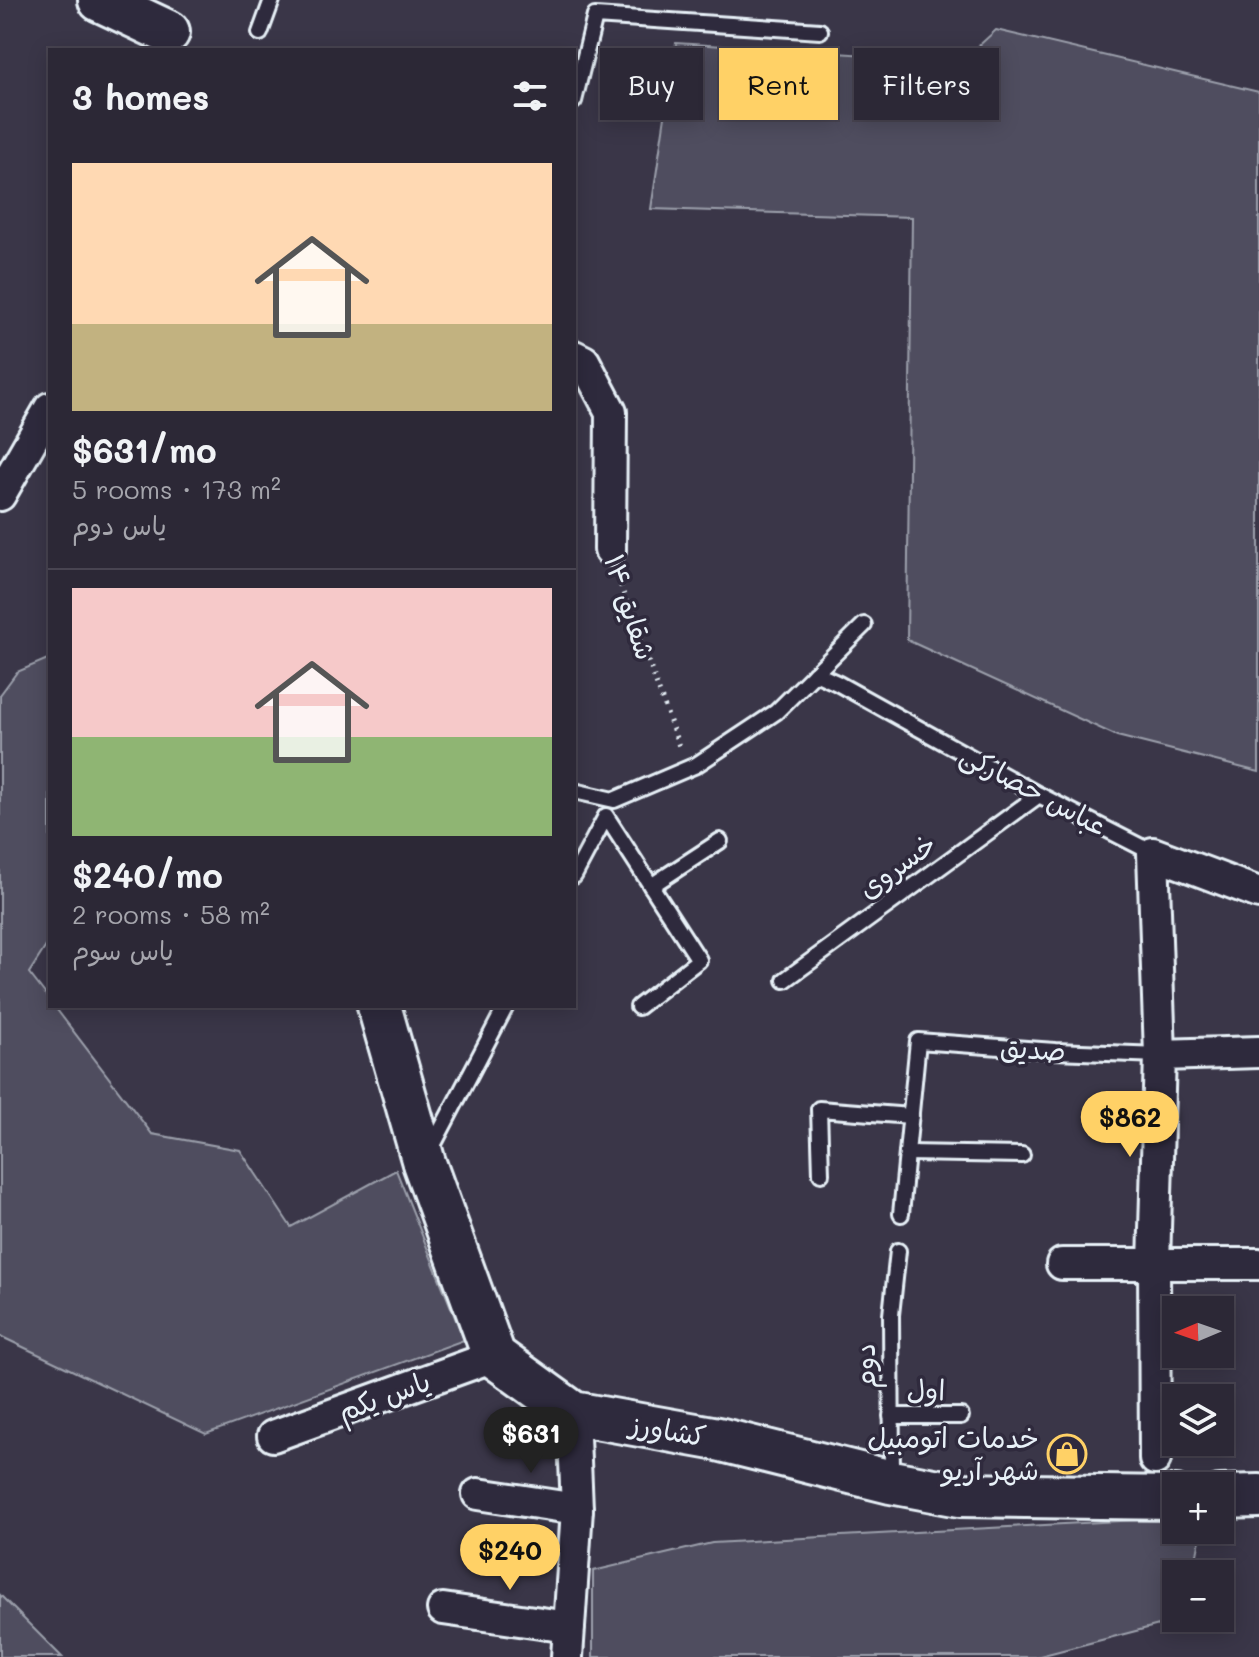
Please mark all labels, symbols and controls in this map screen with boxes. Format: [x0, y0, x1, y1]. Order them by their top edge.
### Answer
chip: Buy [600, 48, 703, 120]
chip: Rent [719, 48, 838, 120]
chip: Filters [854, 48, 999, 120]
text: 3 homes [72, 74, 209, 119]
icon: filters [508, 74, 552, 118]
icon: home [240, 215, 384, 359]
text: $631/mo [72, 427, 217, 472]
text: 5 rooms · 173 m² [72, 472, 281, 506]
text: یاس دوم [72, 508, 166, 542]
street label: شقایق ۱۴ [597, 549, 665, 664]
icon: home [240, 640, 384, 784]
street label: عباس حصارکی [955, 735, 1114, 844]
street label: خسروی [850, 825, 943, 906]
text: $240/mo [72, 852, 223, 897]
text: 2 rooms · 58 m² [72, 897, 270, 931]
text: یاس سوم [72, 933, 174, 967]
street label: صدیق [999, 1028, 1067, 1068]
pin: $862 [1083, 1091, 1177, 1159]
text: $862 [1099, 1100, 1161, 1134]
north arrow [1162, 1296, 1234, 1368]
map controls [1162, 1296, 1234, 1632]
street label: دوم [846, 1343, 887, 1389]
street label: یاس یکم [332, 1362, 437, 1433]
street label: اول [906, 1371, 946, 1407]
button: layers [1162, 1384, 1234, 1456]
street label: کشاورز [625, 1404, 709, 1453]
pin: $631 [484, 1407, 578, 1475]
text: $631 [502, 1416, 560, 1450]
place label: خدمات اتومبیل شهر آریو [867, 1419, 1039, 1487]
shop icon: خدمات اتومبیل شهر آریو [1046, 1433, 1088, 1475]
button: + [1162, 1472, 1234, 1544]
pin: $240 [463, 1524, 557, 1592]
text: $240 [478, 1533, 542, 1567]
button: − [1162, 1560, 1234, 1632]

